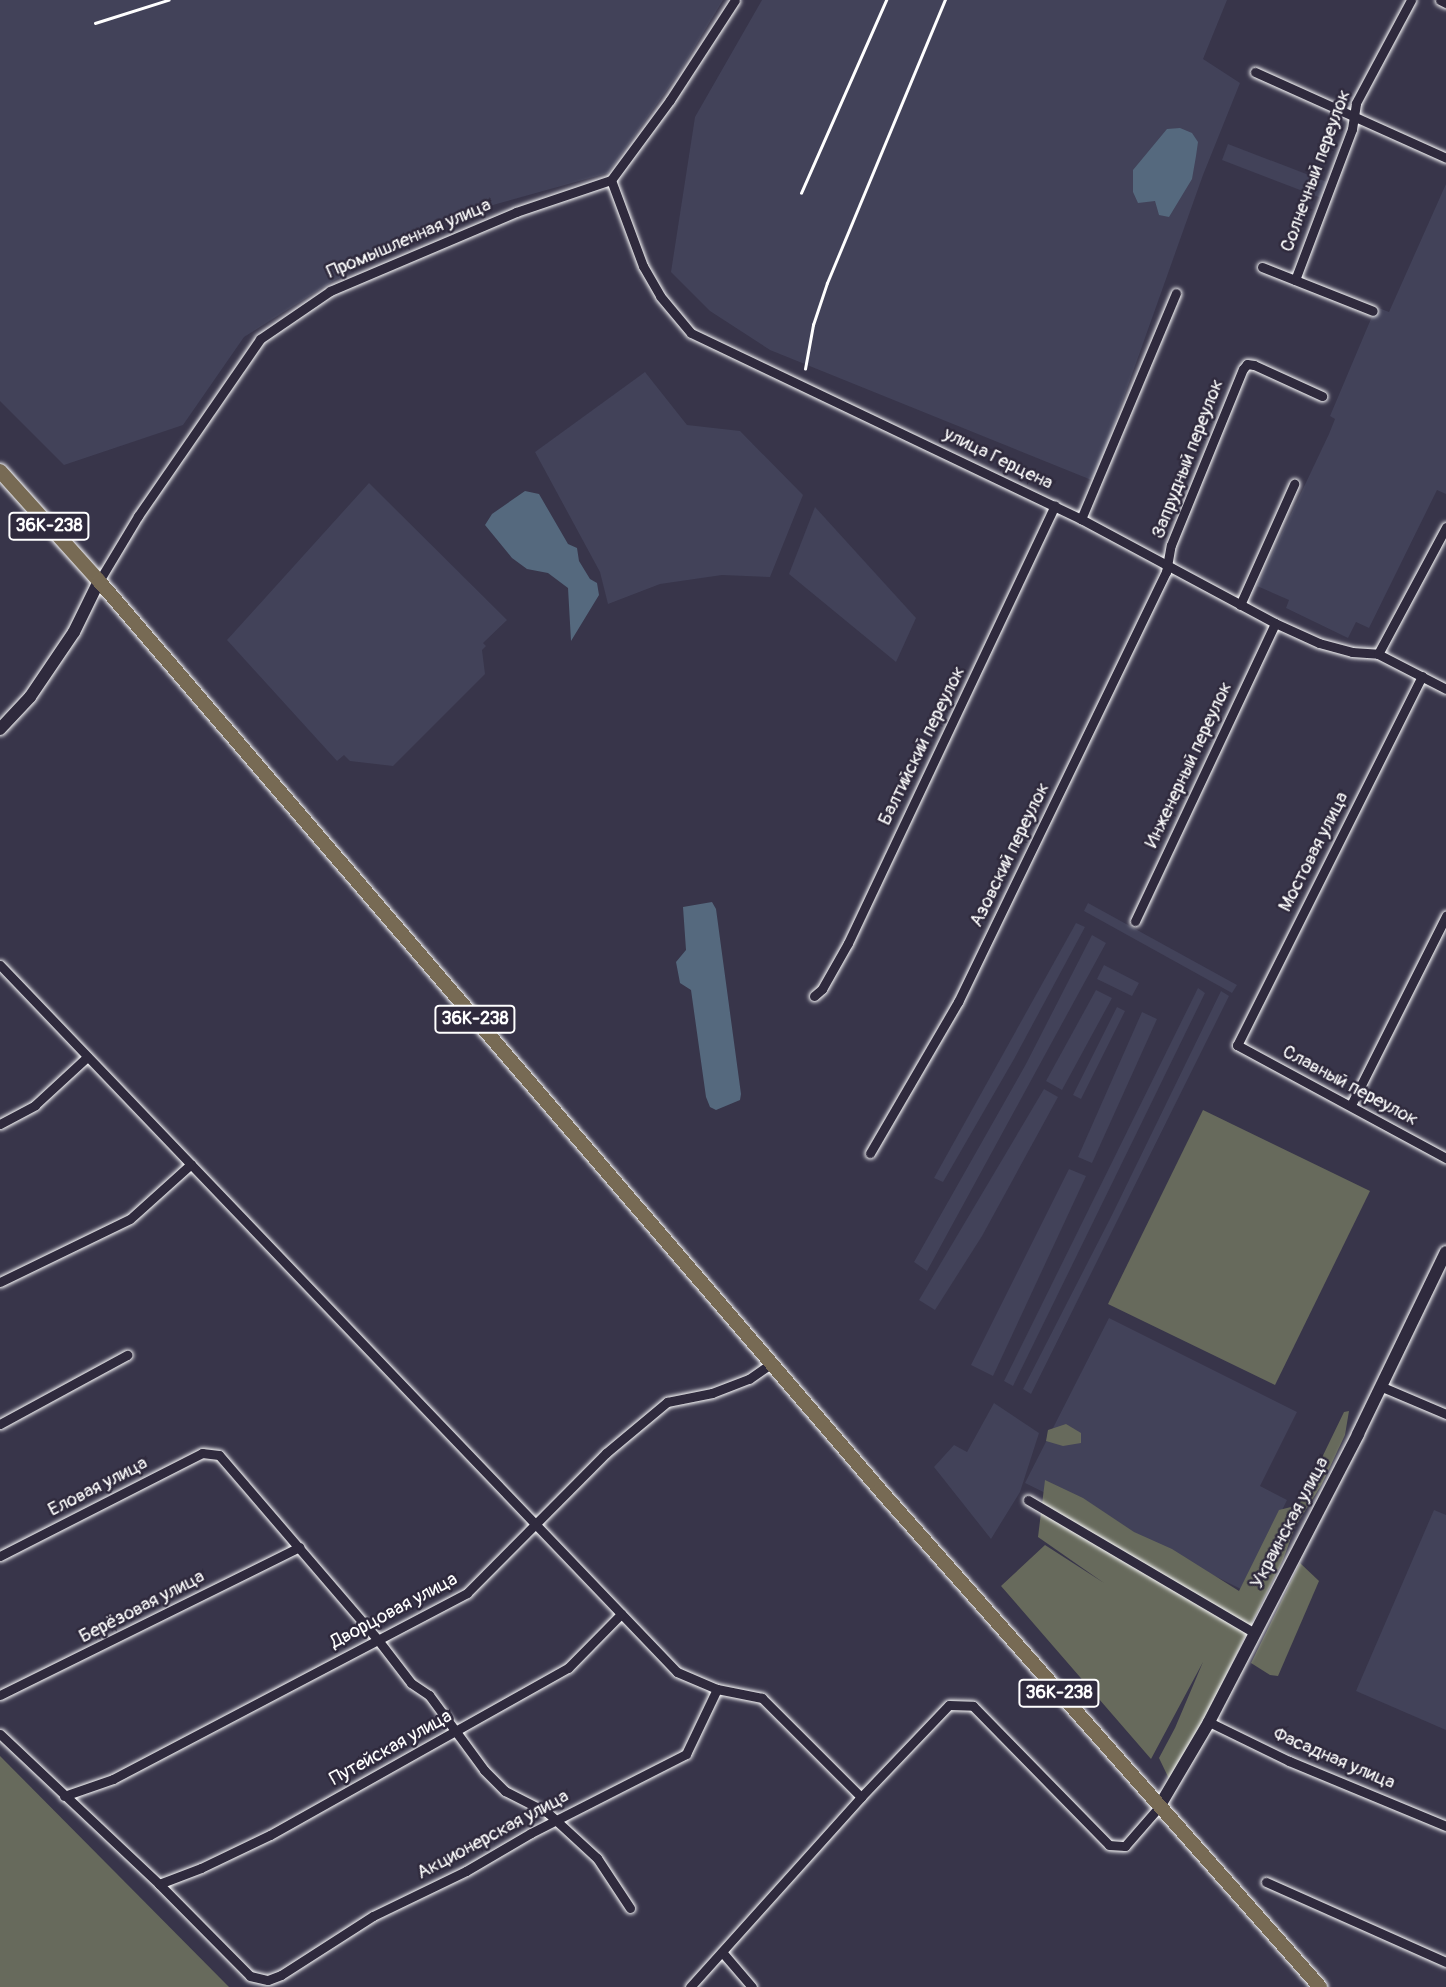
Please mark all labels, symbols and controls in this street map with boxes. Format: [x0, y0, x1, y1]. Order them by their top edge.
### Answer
street label: Солнечный переулок [1276, 87, 1356, 255]
street label: Промышленная улица [323, 194, 495, 284]
street label: Запрудный переулок [1147, 376, 1229, 542]
street label: улица Герцена [940, 423, 1056, 495]
road number: 36К-238 [7, 512, 91, 540]
street label: Балтийский переулок [874, 663, 970, 829]
street label: Инженерный переулок [1140, 678, 1238, 852]
street label: Азовский переулок [965, 779, 1055, 931]
street label: Мостовая улица [1274, 788, 1354, 916]
road number: 36К-238 [433, 1004, 517, 1034]
street label: Славный переулок [1278, 1041, 1422, 1131]
street label: Еловая улица [44, 1452, 152, 1522]
street label: Украинская улица [1246, 1453, 1334, 1593]
street label: Берёзовая улица [75, 1566, 209, 1648]
street label: Дворцовая улица [327, 1568, 461, 1654]
road number: 36К-238 [1017, 1678, 1101, 1708]
street label: Путейская улица [326, 1705, 456, 1791]
street label: Фасадная улица [1270, 1723, 1398, 1795]
street label: Акционерская улица [413, 1785, 573, 1885]

